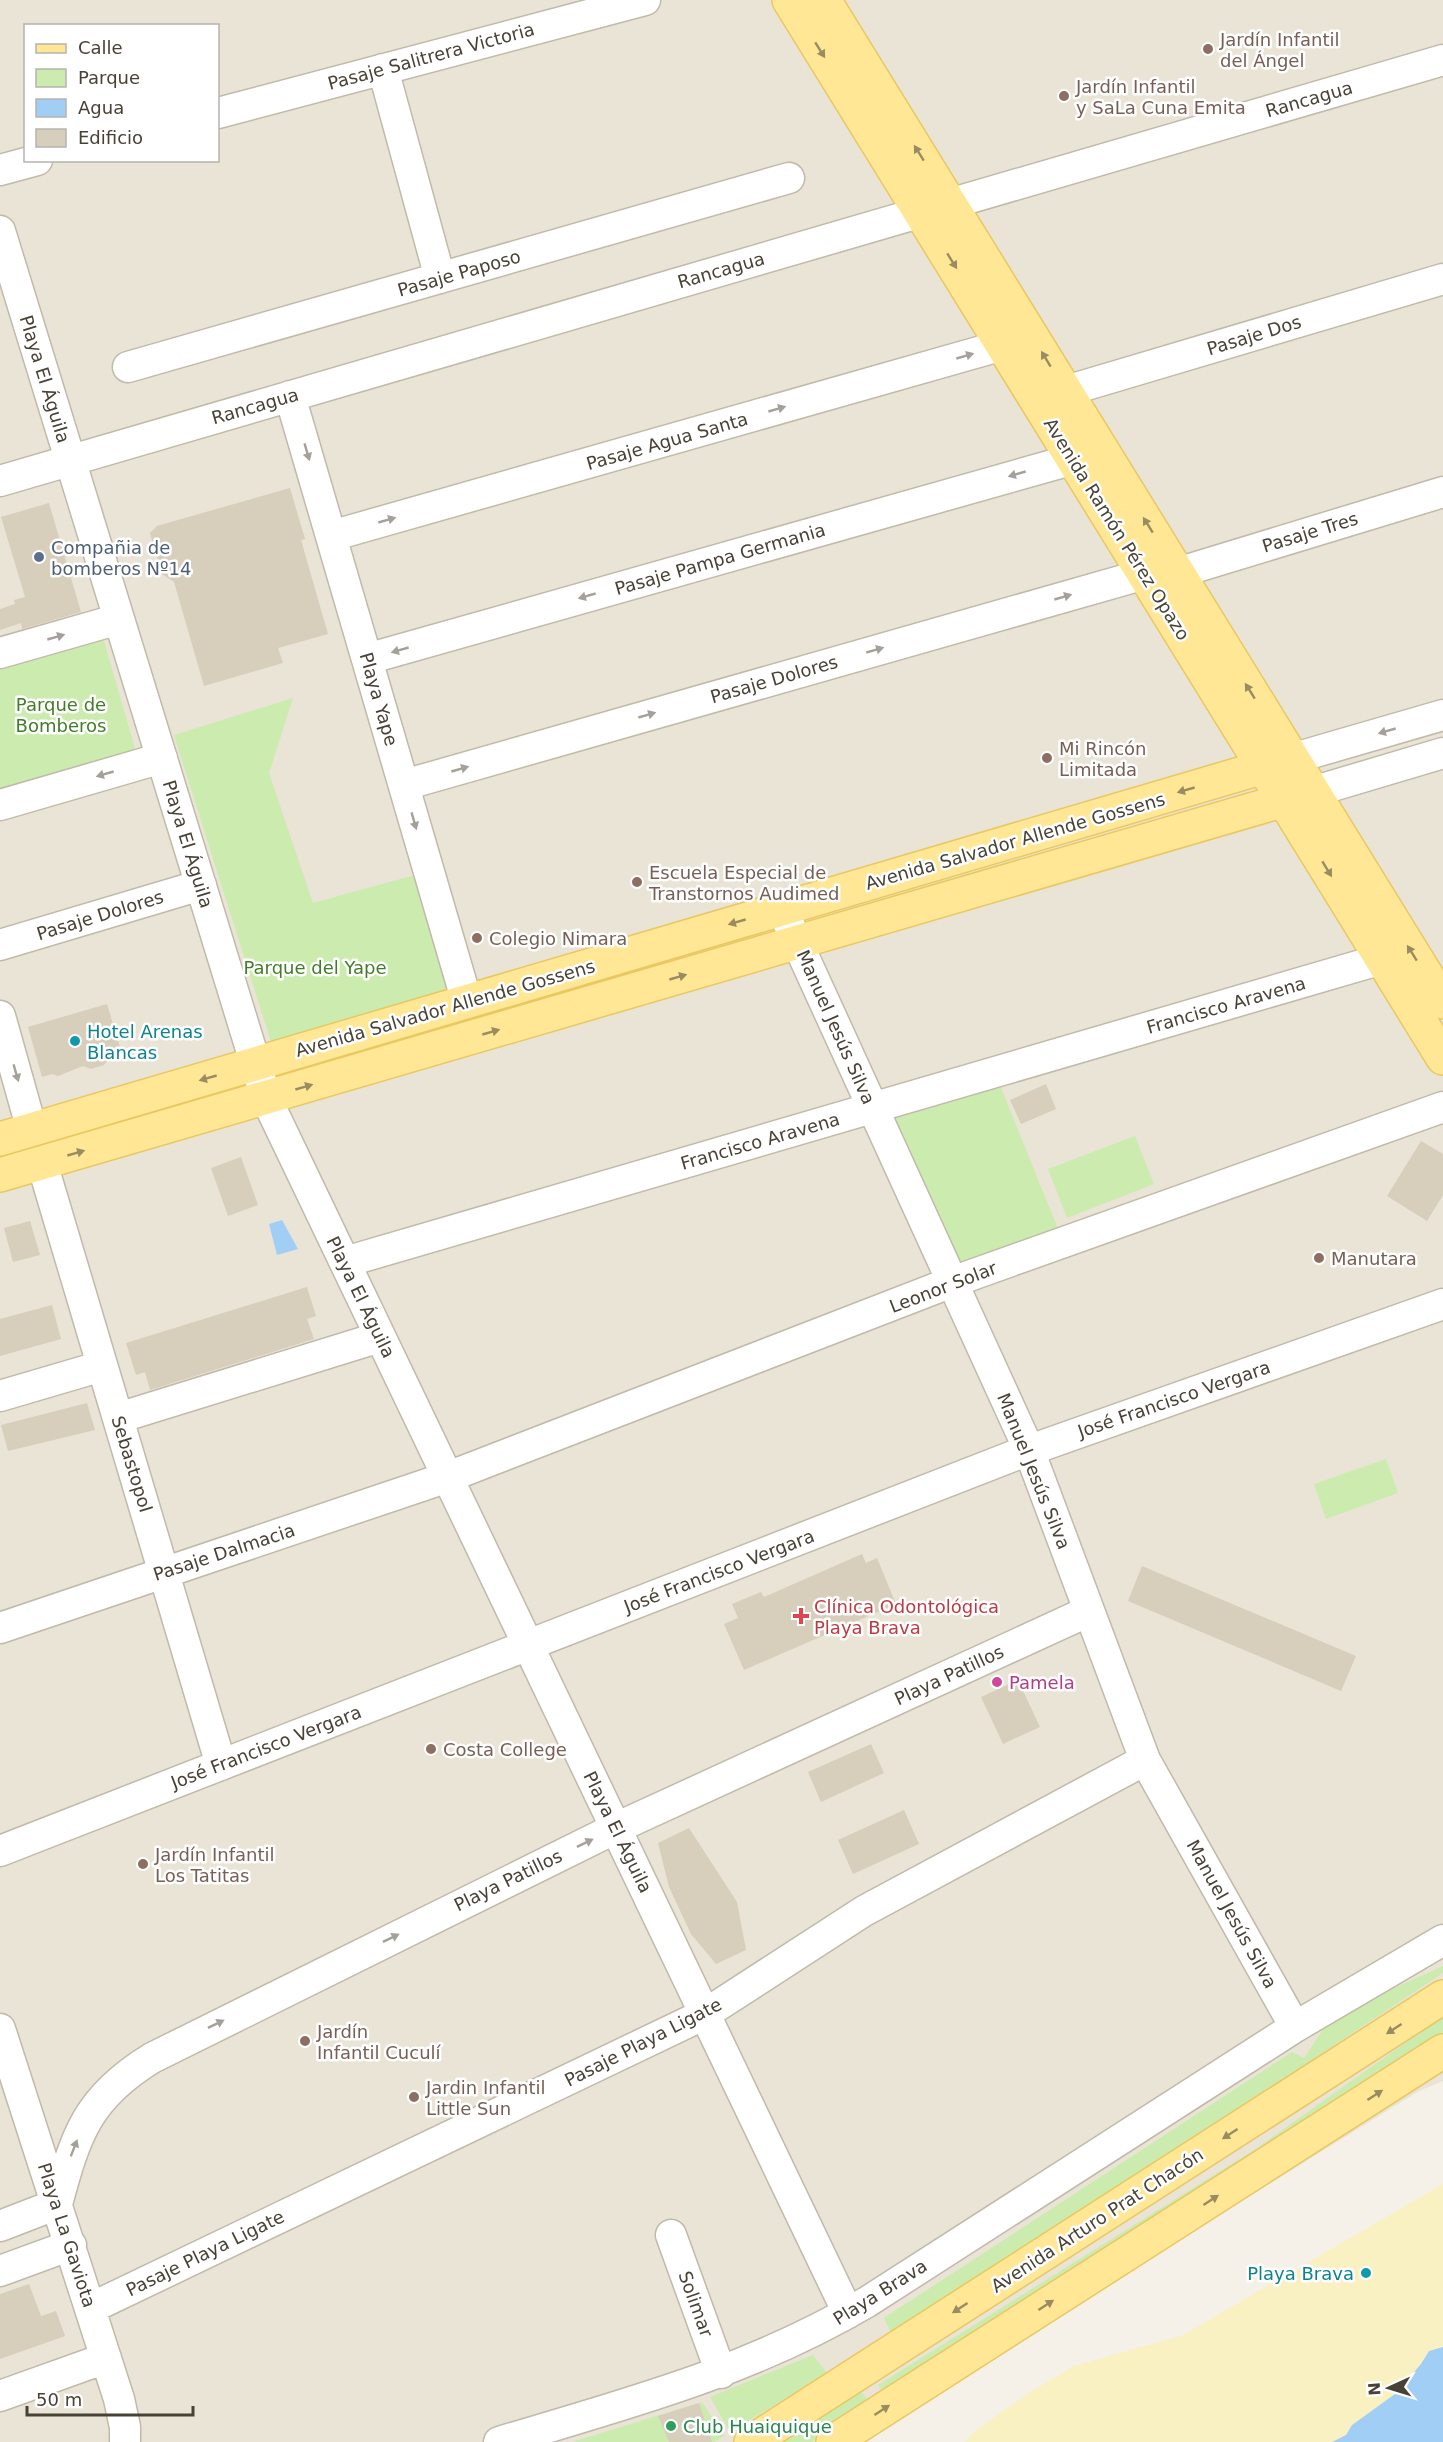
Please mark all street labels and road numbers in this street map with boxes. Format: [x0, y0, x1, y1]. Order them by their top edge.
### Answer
street label: Pasaje Salitrera Victoria [325, 18, 537, 94]
street label: Rancagua [1263, 77, 1355, 121]
street label: Pasaje Paposo [395, 245, 523, 301]
street label: Rancagua [675, 248, 767, 292]
street label: Pasaje Dos [1204, 311, 1304, 359]
street label: Playa El Águila [16, 313, 74, 445]
street label: Rancagua [209, 384, 301, 428]
street label: Pasaje Agua Santa [584, 408, 750, 474]
street label: Avenida Ramón Pérez Opazo [1040, 414, 1194, 644]
street label: Pasaje Tres [1260, 507, 1360, 557]
street label: Pasaje Pampa Germania [612, 519, 828, 599]
street label: Playa Yape [356, 650, 402, 748]
street label: Pasaje Dolores [708, 651, 840, 707]
street label: Playa El Águila [159, 778, 217, 910]
street label: Avenida Salvador Allende Gossens [863, 788, 1167, 894]
street label: Pasaje Dolores [34, 886, 166, 944]
street label: Manuel Jesús Silva [793, 947, 879, 1107]
street label: Avenida Salvador Allende Gossens [293, 955, 597, 1061]
street label: Francisco Aravena [1144, 972, 1308, 1038]
street label: Francisco Aravena [678, 1108, 842, 1174]
street label: Playa El Águila [323, 1233, 399, 1361]
street label: Leonor Solar [886, 1257, 1000, 1317]
street label: José Francisco Vergara [1074, 1356, 1273, 1442]
street label: Manuel Jesús Silva [993, 1390, 1075, 1552]
street label: Sebastopol [107, 1413, 157, 1515]
street label: Pasaje Dalmacia [151, 1519, 297, 1585]
street label: José Francisco Vergara [620, 1525, 817, 1617]
street label: Playa Patillos [891, 1641, 1007, 1709]
street label: José Francisco Vergara [167, 1701, 364, 1793]
street label: Playa El Águila [580, 1768, 656, 1896]
street label: Manuel Jesús Silva [1182, 1836, 1282, 1992]
street label: Playa Patillos [450, 1845, 566, 1915]
street label: Pasaje Playa Ligate [561, 1993, 725, 2091]
street label: Avenida Arturo Prat Chacón [987, 2144, 1207, 2296]
street label: Playa La Gaviota [34, 2160, 100, 2310]
street label: Pasaje Playa Ligate [123, 2206, 287, 2300]
street label: Playa Brava [829, 2255, 931, 2329]
street label: Solimar [674, 2268, 718, 2340]

